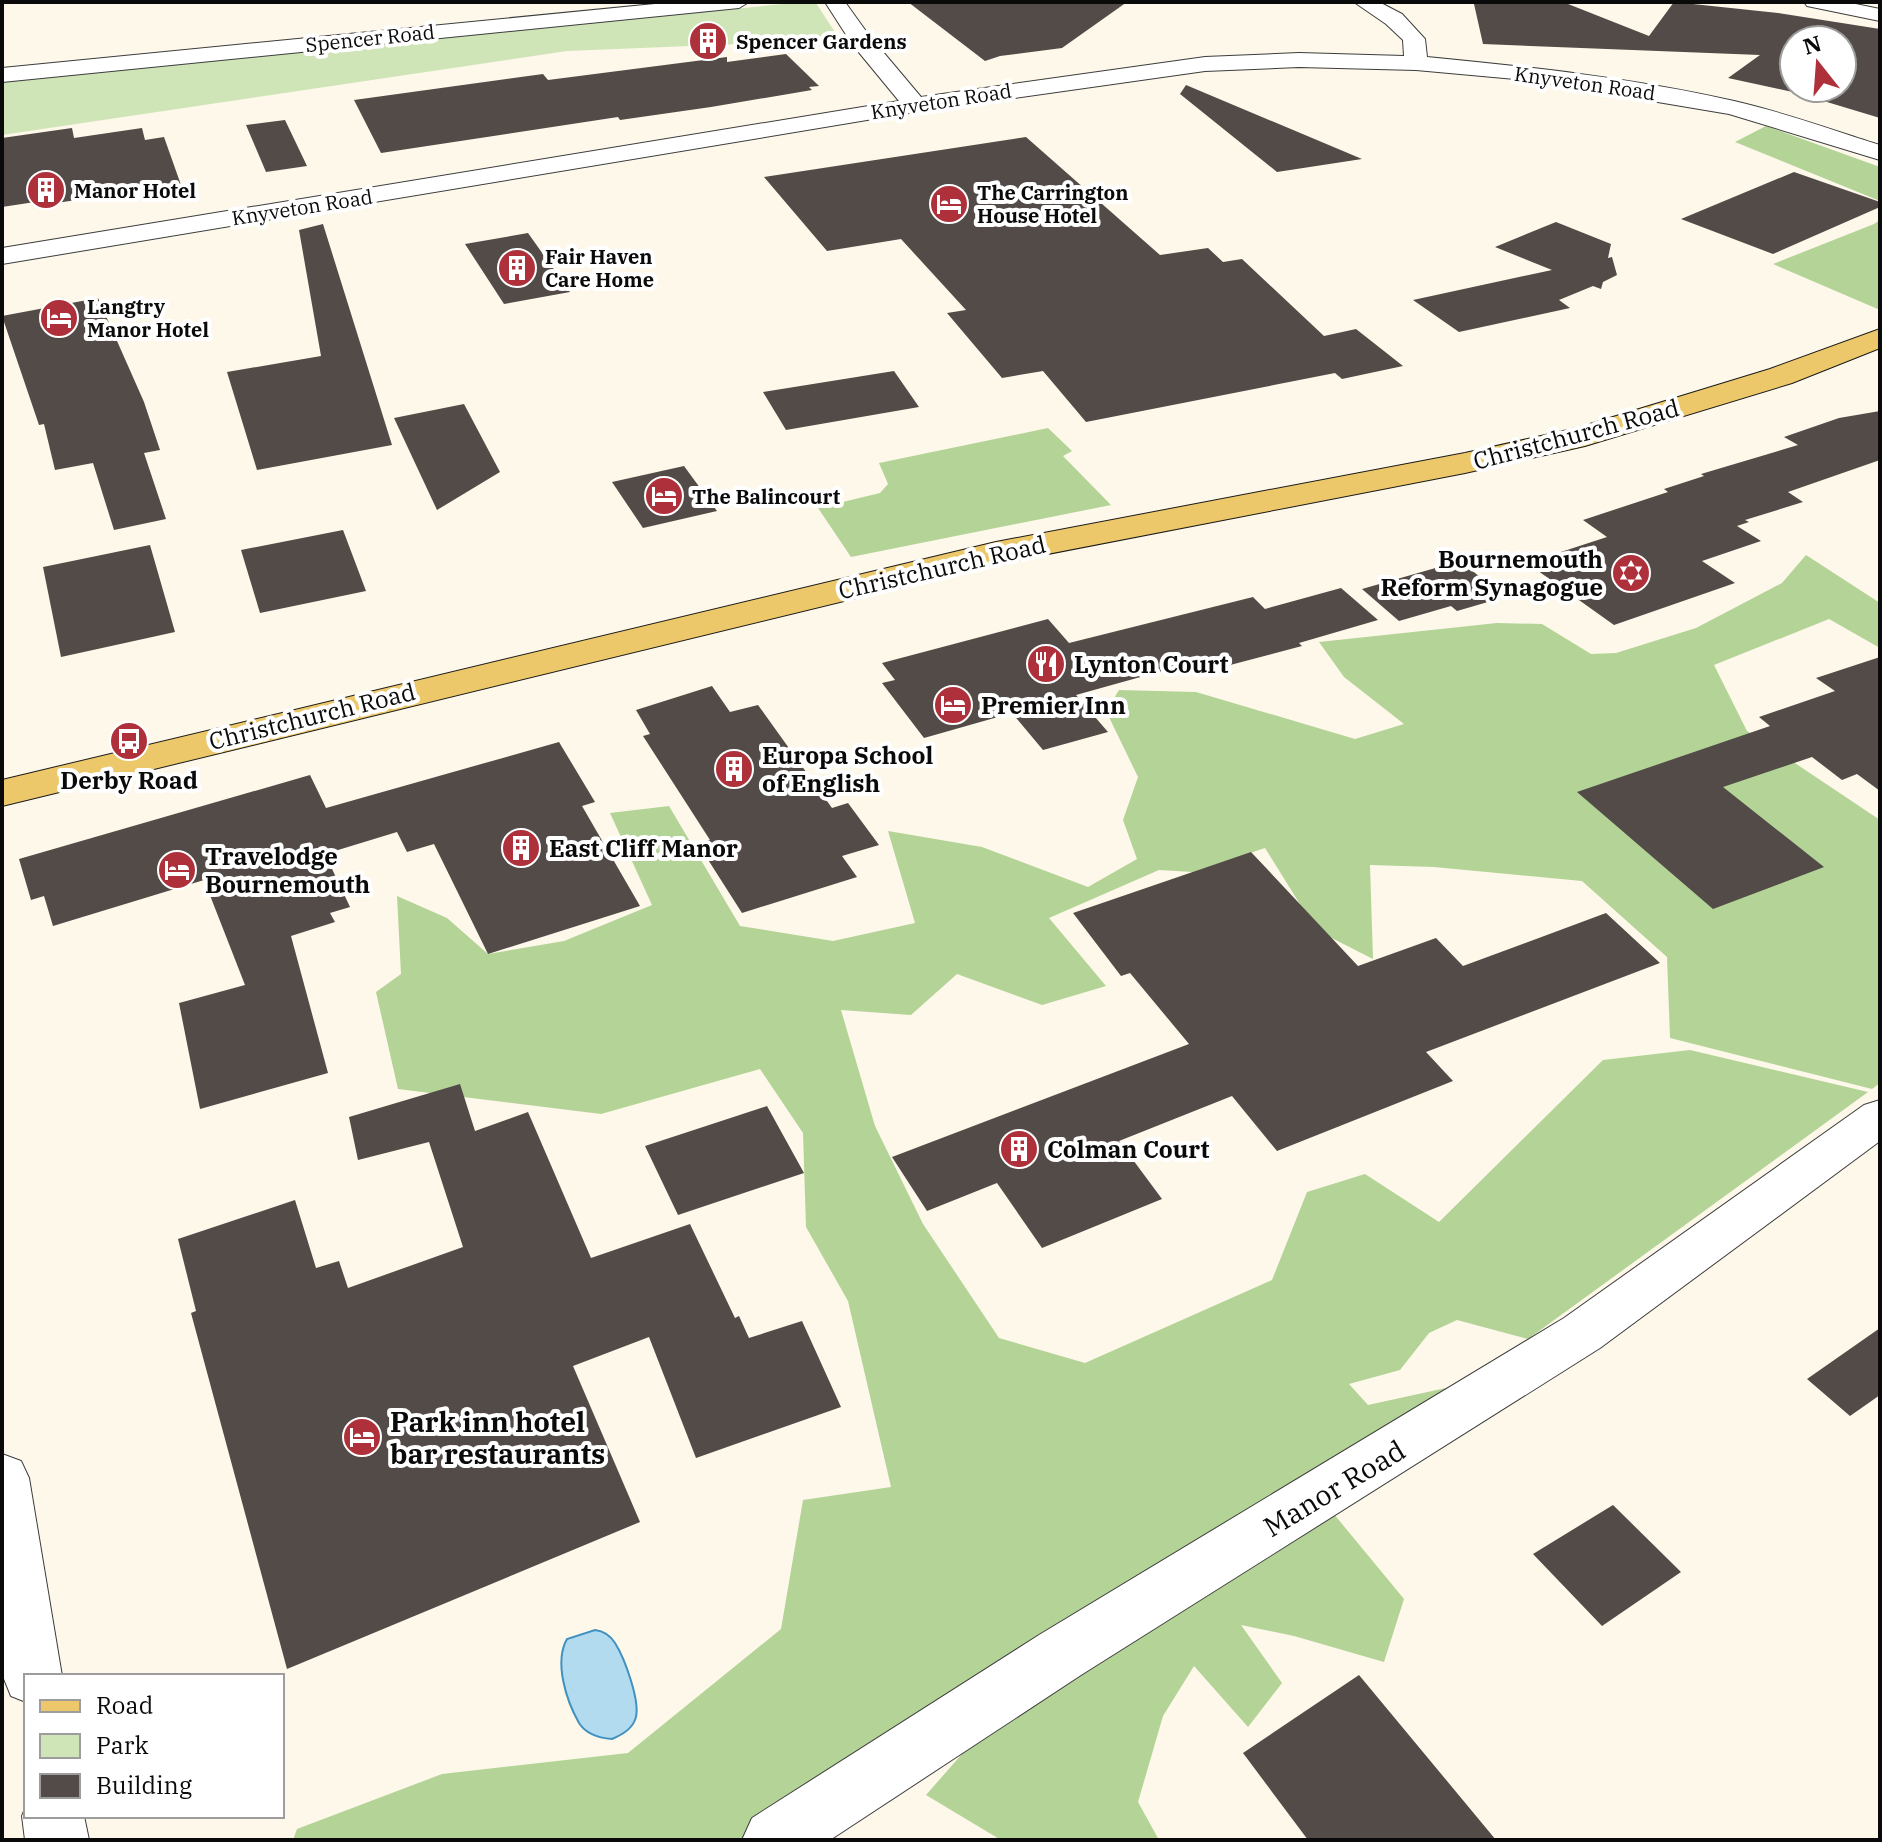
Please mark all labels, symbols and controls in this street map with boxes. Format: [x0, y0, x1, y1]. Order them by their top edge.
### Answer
street label: Spencer Road [304, 18, 436, 58]
building icon: Spencer Gardens [687, 20, 729, 62]
north arrow [1778, 24, 1858, 104]
place label: Spencer Gardens [736, 28, 907, 55]
text: N [1799, 28, 1825, 61]
street label: Knyveton Road [1513, 60, 1657, 106]
street label: Knyveton Road [869, 77, 1013, 125]
building icon: Manor Hotel [25, 169, 67, 211]
place label: Manor Hotel [74, 177, 196, 204]
place label: The Carrington House Hotel [977, 179, 1129, 229]
street label: Knyveton Road [230, 183, 374, 231]
hotel icon: The Carrington House Hotel [928, 183, 970, 225]
place label: Fair Haven Care Home [545, 243, 654, 293]
building icon: Fair Haven Care Home [496, 247, 538, 289]
place label: Langtry Manor Hotel [87, 293, 209, 343]
hotel icon: Langtry Manor Hotel [38, 297, 80, 339]
street label: Christchurch Road [1470, 391, 1682, 477]
hotel icon: The Balincourt [643, 475, 685, 517]
place label: The Balincourt [692, 483, 841, 510]
street label: Christchurch Road [835, 528, 1049, 606]
place label: Bournemouth Reform Synagogue [1380, 543, 1603, 603]
synagogue icon: Bournemouth Reform Synagogue [1610, 552, 1652, 594]
restaurant icon: Lynton Court [1025, 643, 1067, 685]
place label: Lynton Court [1074, 648, 1229, 680]
street label: Christchurch Road [205, 675, 419, 757]
hotel icon: Premier Inn [932, 684, 974, 726]
place label: Premier Inn [981, 689, 1126, 721]
bus stop icon: Derby Road [108, 720, 150, 762]
place label: Europa School of English [762, 739, 934, 799]
building icon: Europa School of English [713, 748, 755, 790]
place label: Derby Road [60, 764, 198, 796]
building icon: East Cliff Manor [500, 827, 542, 869]
place label: East Cliff Manor [549, 832, 738, 864]
place label: Travelodge Bournemouth [205, 840, 370, 900]
hotel icon: Travelodge Bournemouth [156, 849, 198, 891]
building icon: Colman Court [998, 1128, 1040, 1170]
place label: Colman Court [1047, 1133, 1209, 1165]
place label: Park inn hotel bar restaurants [390, 1403, 605, 1472]
hotel icon: Park inn hotel bar restaurants [341, 1416, 383, 1458]
street label: Manor Road [1256, 1431, 1412, 1545]
legend [24, 1674, 284, 1818]
text: Road [96, 1689, 153, 1721]
text: Park [96, 1729, 148, 1761]
text: Building [96, 1769, 192, 1801]

